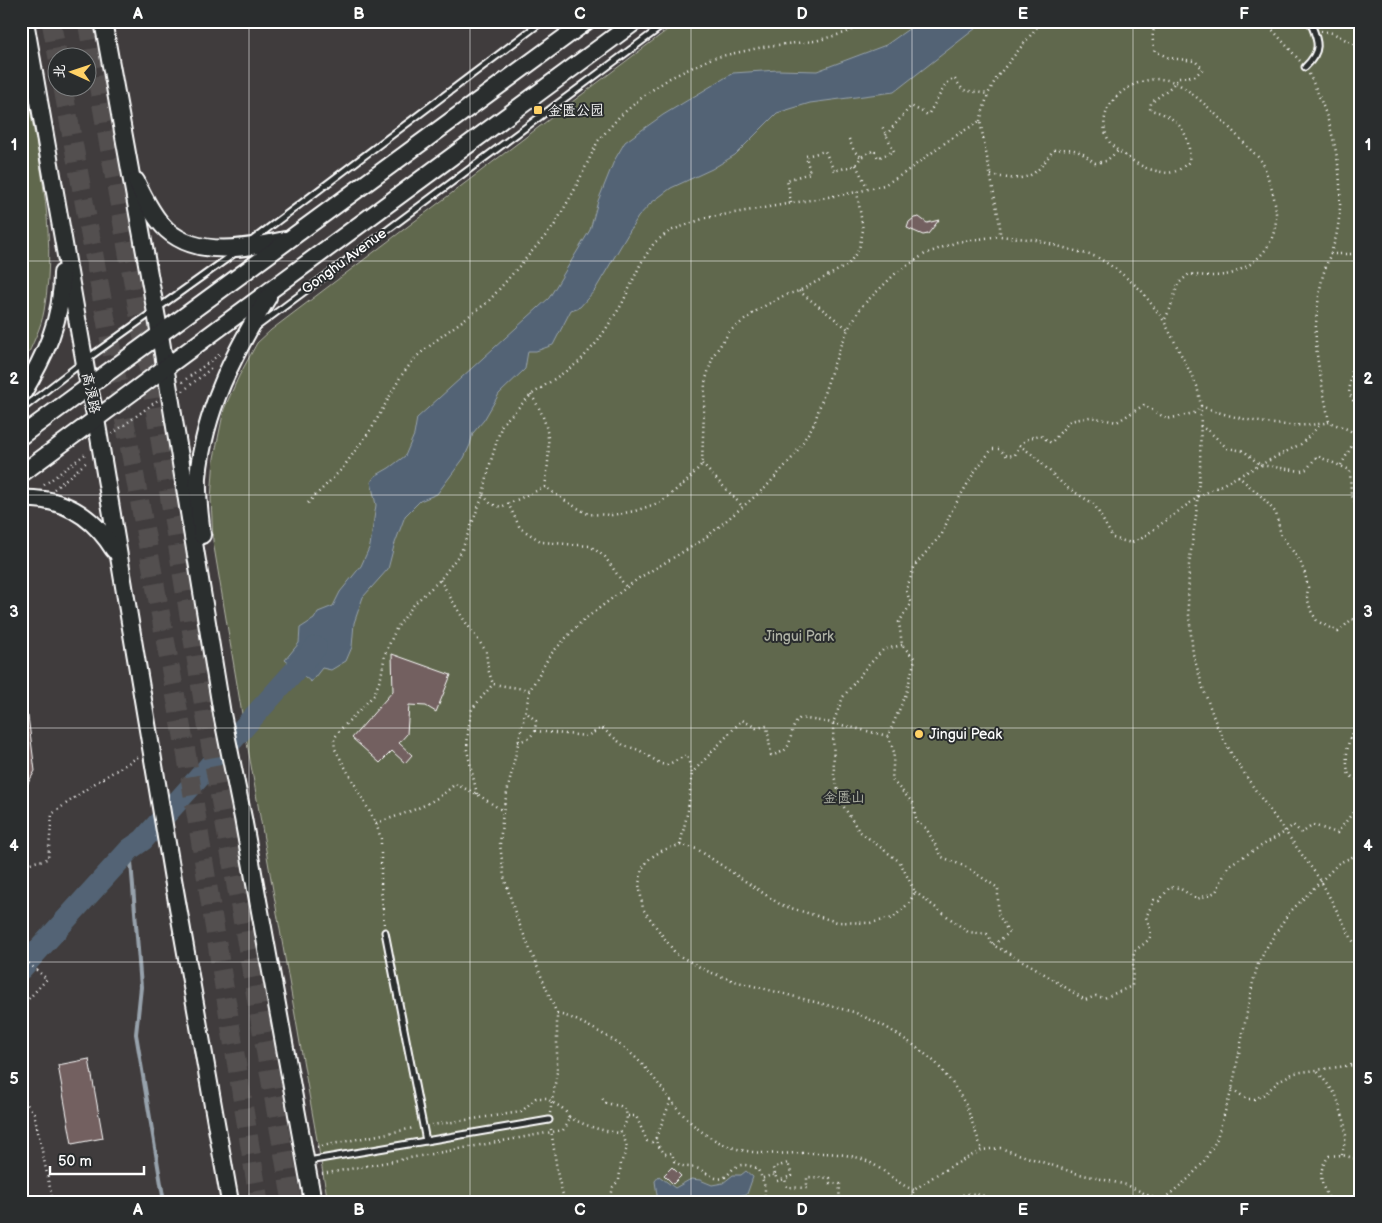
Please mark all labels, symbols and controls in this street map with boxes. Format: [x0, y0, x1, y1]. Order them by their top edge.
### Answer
text: A [132, 5, 143, 24]
text: B [353, 5, 365, 24]
text: C [574, 5, 586, 24]
text: D [796, 5, 808, 24]
text: E [1018, 5, 1028, 24]
text: F [1239, 5, 1249, 24]
north arrow [48, 48, 98, 98]
text: 北 [51, 64, 68, 79]
place label: 金匮公园 [548, 102, 604, 119]
marker: 金匮公园 [532, 104, 544, 116]
text: 1 [11, 136, 17, 155]
text: 1 [1365, 136, 1371, 155]
street label: Gonghu Avenue [298, 225, 390, 297]
text: 2 [9, 370, 19, 389]
text: 2 [1363, 370, 1373, 389]
street label: 高浪路 [78, 371, 104, 415]
text: 3 [9, 603, 19, 622]
text: 3 [1363, 603, 1373, 622]
park label: Jingui Park [764, 628, 834, 645]
place label: Jingui Peak [929, 726, 1002, 743]
marker: Jingui Peak [913, 728, 925, 740]
park label: 金匮山 [823, 789, 865, 806]
text: 4 [9, 837, 19, 856]
text: 4 [1363, 837, 1373, 856]
text: 5 [9, 1070, 19, 1089]
text: 5 [1363, 1070, 1373, 1089]
scale bar [50, 1143, 144, 1175]
text: 50 m [58, 1152, 92, 1171]
text: A [132, 1201, 143, 1220]
text: B [353, 1201, 365, 1220]
text: C [574, 1201, 586, 1220]
text: D [796, 1201, 808, 1220]
text: E [1018, 1201, 1028, 1220]
text: F [1239, 1201, 1249, 1220]

